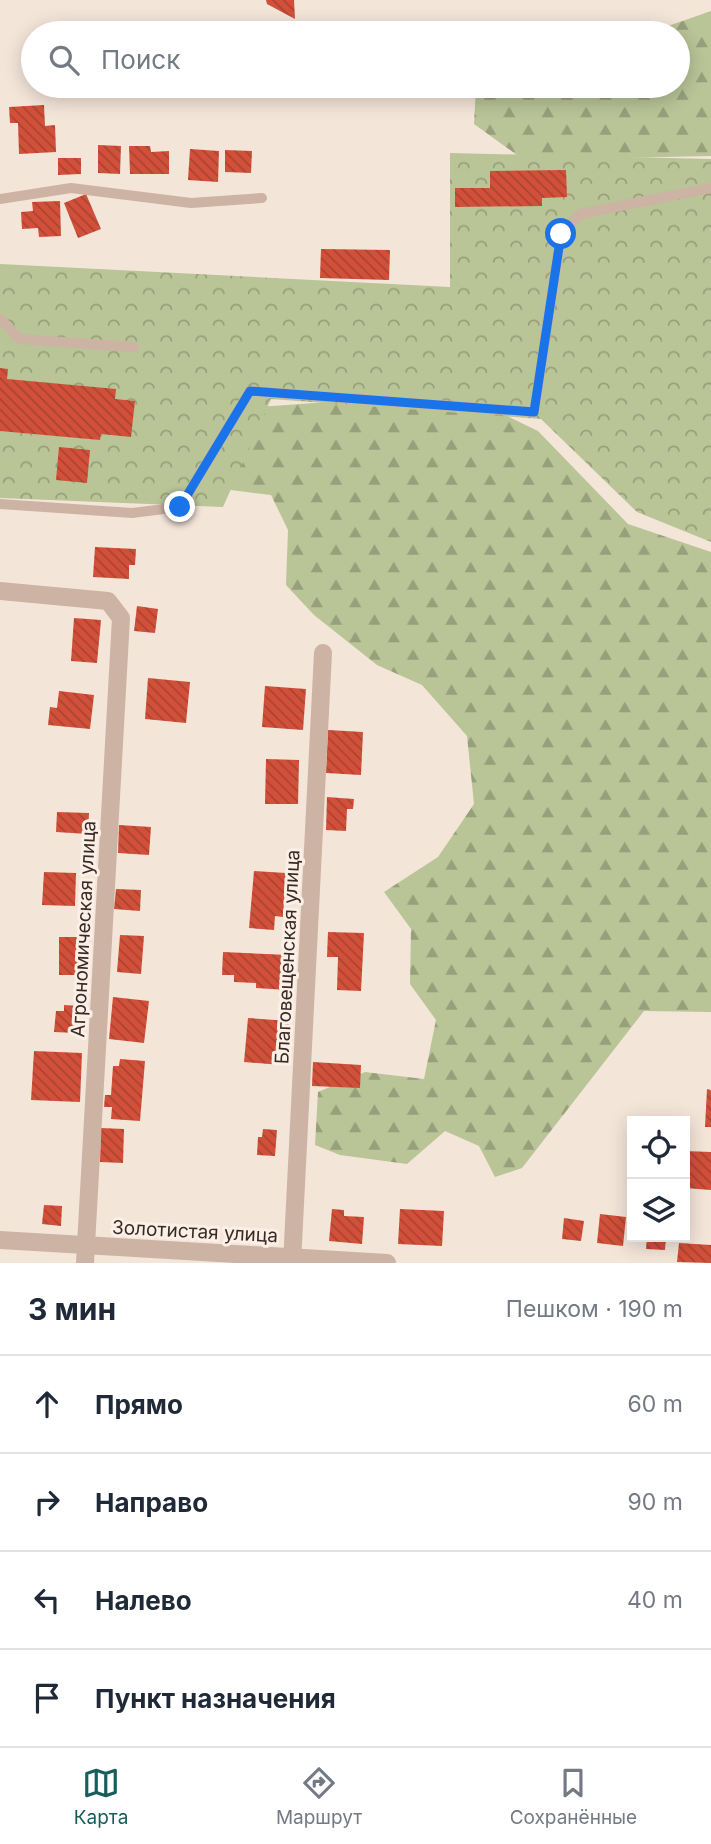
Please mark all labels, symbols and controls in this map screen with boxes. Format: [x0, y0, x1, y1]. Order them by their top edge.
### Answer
search box [21, 21, 690, 98]
icon: search [45, 41, 83, 79]
text: Поиск [101, 44, 180, 75]
route start [545, 218, 576, 249]
route end [164, 491, 195, 522]
street label: Агрономическая улица [66, 820, 101, 1038]
street label: Благовещенская улица [270, 849, 305, 1065]
map controls [627, 1116, 690, 1242]
button: locate [627, 1116, 690, 1179]
button: layers [627, 1179, 690, 1242]
street label: Золотистая улица [111, 1216, 279, 1247]
text: 3 мин [28, 1291, 116, 1327]
text: Пешком · 190 m [506, 1295, 683, 1323]
icon: ahead [28, 1385, 66, 1423]
text: Прямо [95, 1389, 183, 1420]
text: 60 m [628, 1390, 683, 1418]
icon: right [28, 1483, 66, 1521]
text: Направо [95, 1487, 208, 1518]
text: 90 m [628, 1488, 683, 1516]
icon: left [28, 1581, 66, 1619]
text: Налево [95, 1585, 192, 1616]
text: 40 m [627, 1586, 683, 1614]
icon: arrive [28, 1679, 66, 1717]
text: Пункт назначения [95, 1683, 336, 1714]
tab: Карта [74, 1764, 128, 1829]
tab: Маршрут [276, 1764, 362, 1829]
tab: Сохранённые [510, 1764, 637, 1829]

